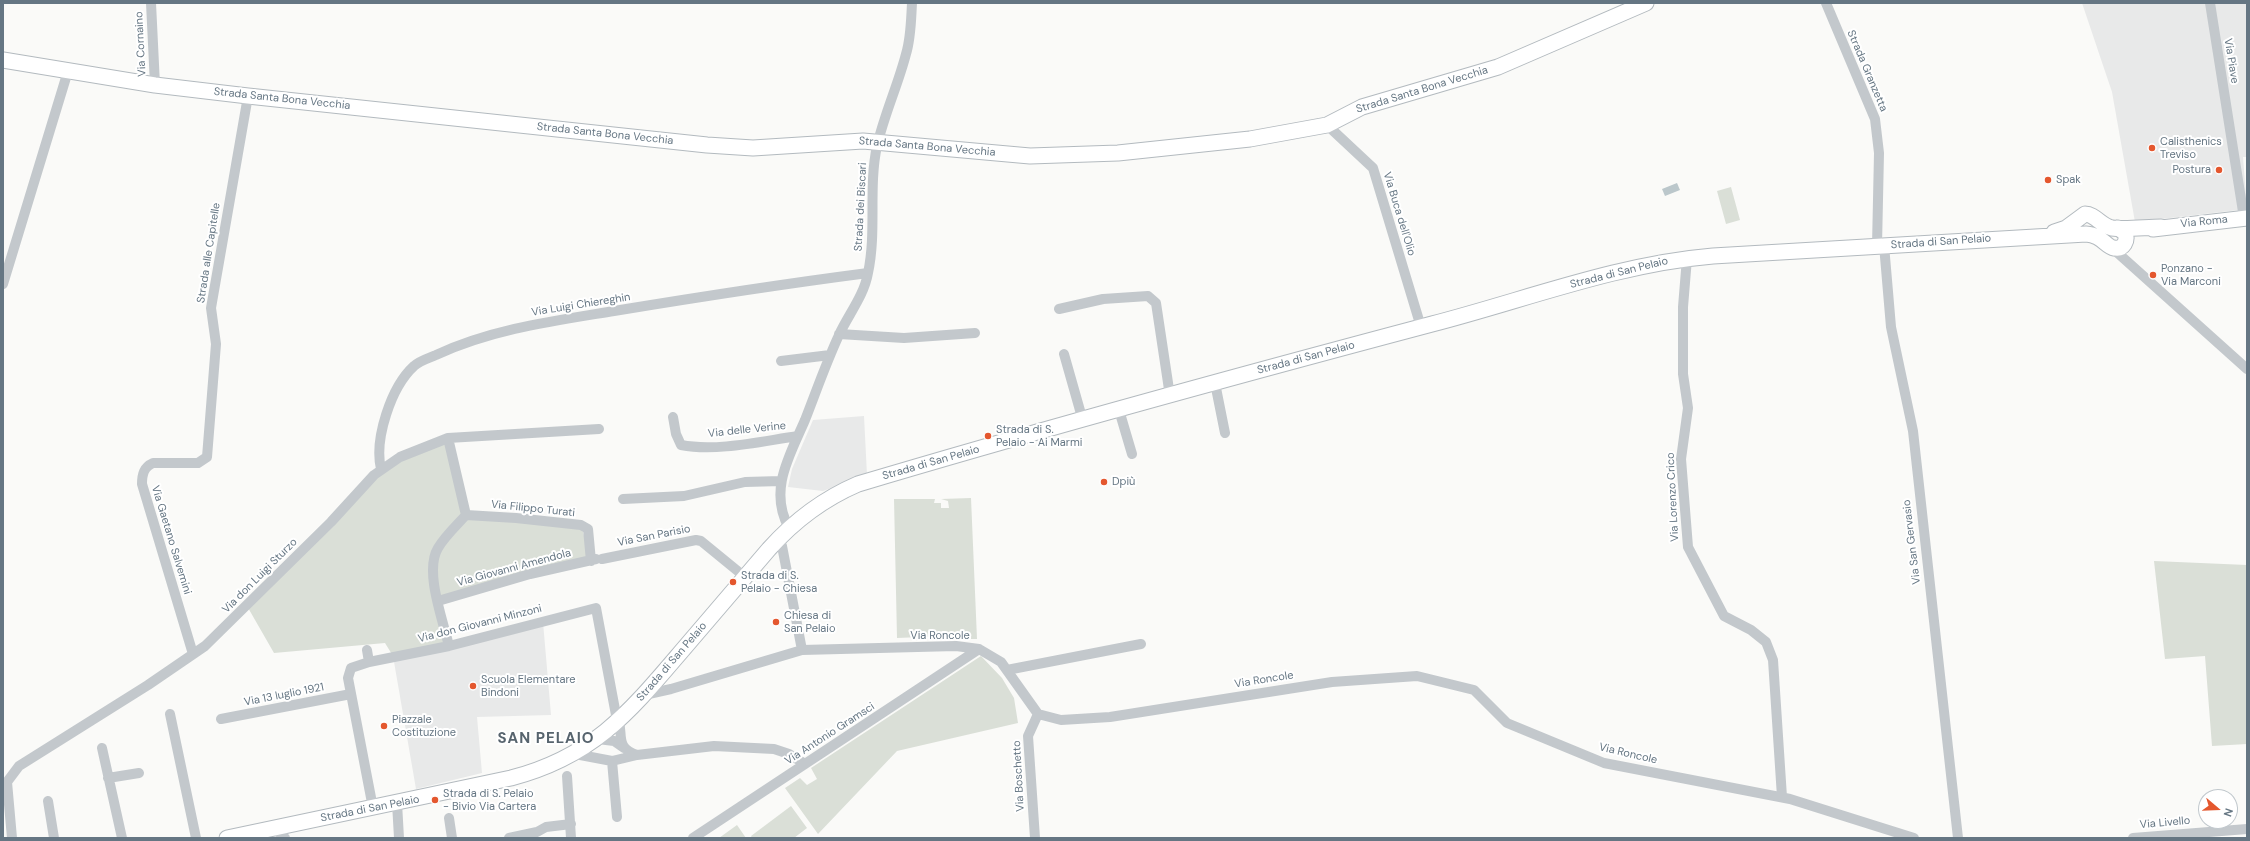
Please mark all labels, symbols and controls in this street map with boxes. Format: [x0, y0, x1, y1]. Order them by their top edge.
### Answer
street label: Via Cornaino [133, 11, 149, 77]
street label: Strada Granzetta [1844, 28, 1890, 114]
street label: Via Piave [2221, 38, 2241, 84]
street label: Strada Santa Bona Vecchia [1354, 64, 1490, 116]
street label: Strada Santa Bona Vecchia [213, 85, 351, 113]
street label: Strada Santa Bona Vecchia [536, 120, 674, 148]
street label: Strada Santa Bona Vecchia [858, 134, 996, 160]
place label: Calisthenics Treviso [2160, 135, 2222, 161]
marker: Calisthenics Treviso [2147, 143, 2157, 153]
street label: Strada dei Biscari [852, 162, 870, 252]
place label: Postura [2172, 163, 2211, 177]
marker: Postura [2214, 165, 2224, 175]
street label: Via Buca dell'Olio [1380, 170, 1418, 258]
place label: Spak [2056, 173, 2081, 187]
marker: Spak [2043, 175, 2053, 185]
street label: Strada alle Capitelle [195, 202, 223, 304]
street label: Via Roma [2180, 213, 2228, 231]
street label: Strada di San Pelaio [1890, 232, 1992, 252]
street label: Strada di San Pelaio [1569, 254, 1669, 292]
place label: Ponzano - Via Marconi [2161, 262, 2221, 288]
marker: Ponzano - Via Marconi [2148, 270, 2158, 280]
street label: Via Luigi Chiereghin [531, 291, 631, 319]
street label: Strada di San Pelaio [1256, 339, 1356, 377]
street label: Via delle Verine [707, 419, 787, 441]
place label: Strada di S. Pelaio - Ai Marmi [996, 423, 1082, 449]
marker: Strada di S. Pelaio - Ai Marmi [983, 431, 993, 441]
street label: Strada di San Pelaio [881, 443, 981, 483]
street label: Via Lorenzo Crico [1664, 452, 1682, 542]
place label: Dpiù [1112, 475, 1135, 489]
marker: Dpiù [1099, 477, 1109, 487]
street label: Via Gaetano Salvemini [148, 484, 194, 596]
street label: Via Filippo Turati [490, 498, 576, 520]
street label: Via San Gervasio [1900, 499, 1924, 585]
street label: Via San Parisio [616, 522, 692, 550]
street label: Via don Luigi Sturzo [220, 536, 300, 616]
street label: Via Giovanni Amendola [456, 546, 572, 590]
place label: Strada di S. Pelaio - Chiesa [741, 569, 817, 595]
marker: Strada di S. Pelaio - Chiesa [728, 577, 738, 587]
street label: Via don Giovanni Minzoni [417, 602, 543, 646]
place label: Chiesa di San Pelaio [784, 609, 836, 635]
marker: Chiesa di San Pelaio [771, 617, 781, 627]
street label: Strada di San Pelaio [634, 620, 710, 704]
street label: Via Roncole [910, 629, 970, 643]
street label: Via Roncole [1234, 669, 1294, 691]
place label: Scuola Elementare Bindoni [481, 673, 576, 699]
street label: Via 13 luglio 1921 [243, 681, 325, 709]
marker: Scuola Elementare Bindoni [468, 681, 478, 691]
street label: Via Antonio Gramsci [783, 700, 877, 768]
place label: Piazzale Costituzione [392, 713, 456, 739]
marker: Piazzale Costituzione [379, 721, 389, 731]
district label: SAN PELAIO [498, 730, 594, 748]
street label: Via Boschetto [1011, 740, 1027, 812]
street label: Via Roncole [1598, 741, 1658, 767]
place label: Strada di S. Pelaio - Bivio Via Cartera [443, 787, 536, 813]
north arrow [2198, 789, 2238, 829]
street label: Strada di San Pelaio [319, 793, 421, 825]
marker: Strada di S. Pelaio - Bivio Via Cartera [430, 795, 440, 805]
text: N [2220, 807, 2236, 819]
street label: Via Livello [2139, 814, 2191, 832]

